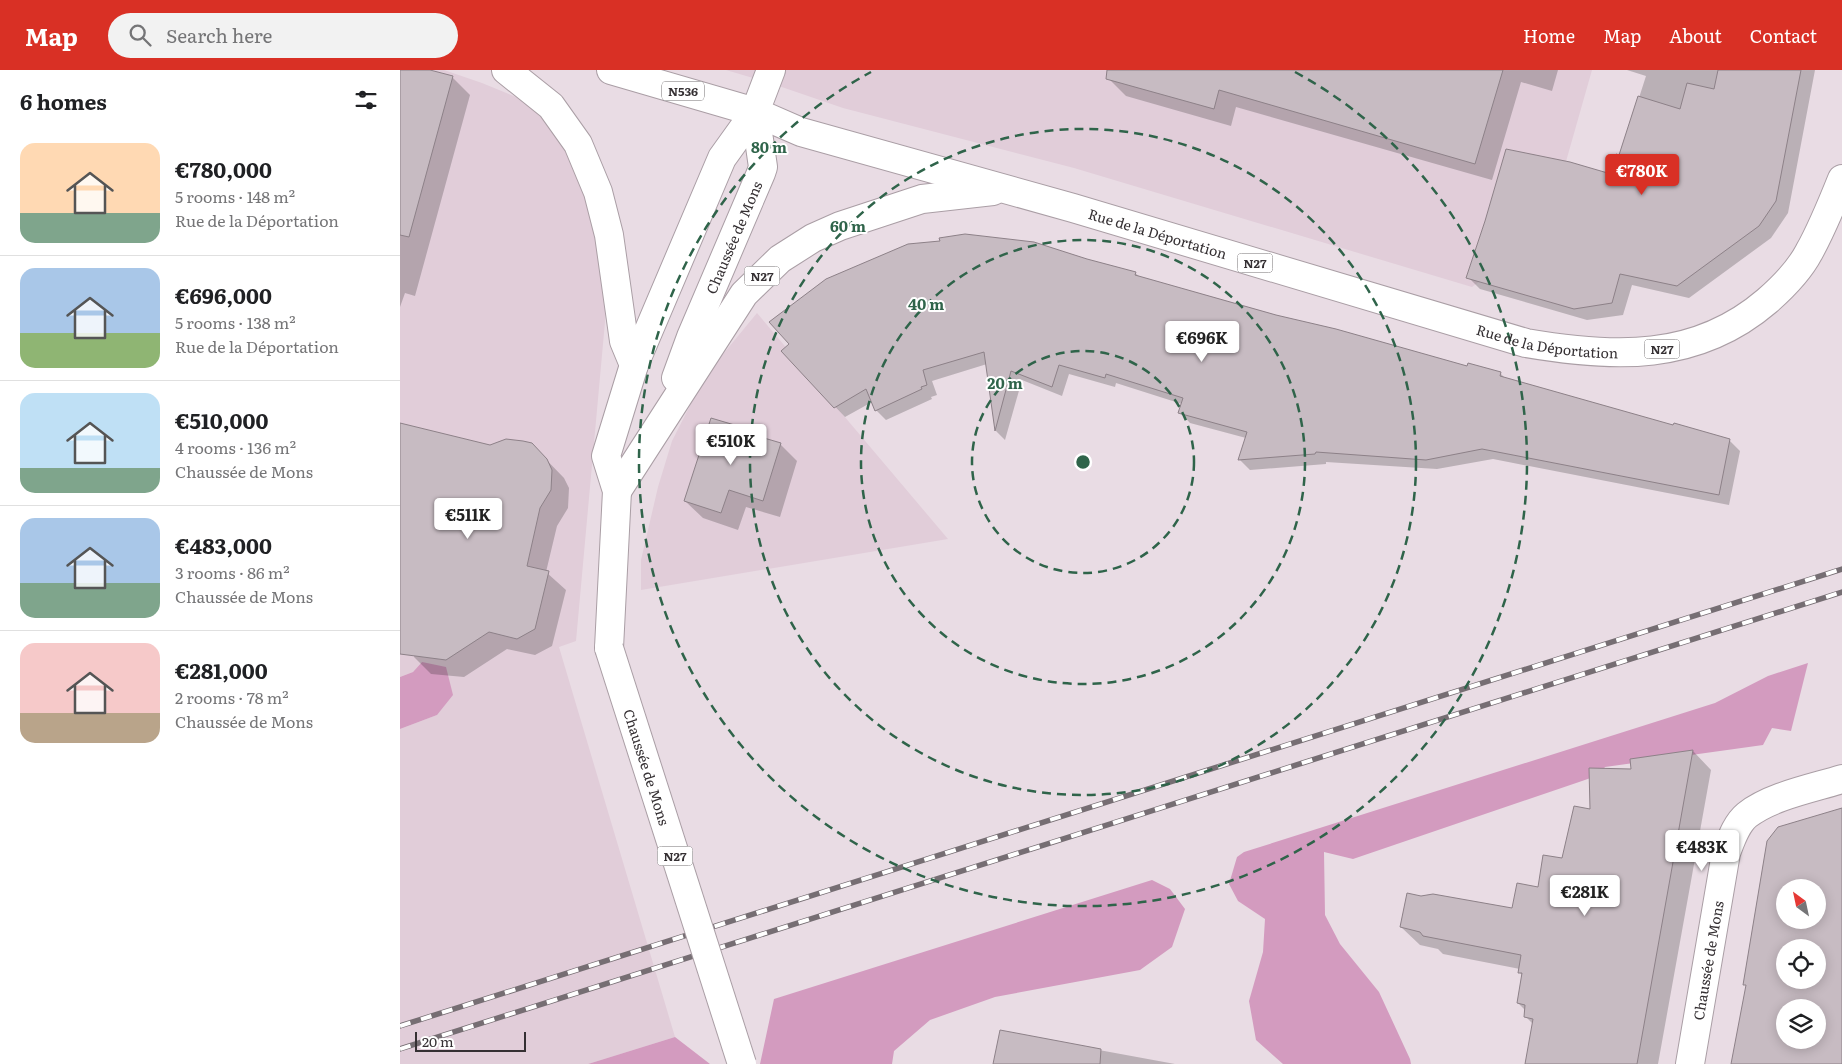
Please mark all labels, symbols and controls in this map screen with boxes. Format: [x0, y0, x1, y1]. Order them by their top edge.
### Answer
search box [108, 13, 458, 58]
text: Map [25, 18, 78, 53]
icon: search [126, 21, 154, 49]
text: Search here [166, 21, 272, 49]
text: Home [1523, 22, 1575, 49]
text: Map [1603, 22, 1641, 49]
text: About [1669, 22, 1722, 49]
text: Contact [1750, 22, 1817, 49]
road number: N536 [662, 82, 704, 100]
text: 6 homes [20, 85, 107, 116]
icon: filters [352, 86, 380, 114]
text: 80 m [751, 135, 787, 158]
text: €780,000 [175, 153, 272, 184]
pin: €780K [1607, 154, 1677, 196]
text: €780K [1616, 158, 1668, 182]
icon: home [60, 163, 120, 223]
street label: Chaussée de Mons [701, 178, 766, 297]
text: 5 rooms · 148 m² [175, 184, 295, 208]
street label: Rue de la Déportation [1086, 203, 1229, 263]
text: Rue de la Déportation [175, 208, 339, 232]
text: 60 m [830, 214, 866, 237]
road number: N27 [1238, 254, 1272, 272]
road number: N27 [744, 267, 780, 286]
text: €696,000 [175, 279, 272, 310]
icon: home [60, 288, 120, 348]
text: 40 m [908, 292, 944, 315]
text: 5 rooms · 138 m² [175, 310, 296, 334]
street label: Rue de la Déportation [1474, 319, 1618, 362]
pin: €696K [1167, 320, 1237, 363]
text: €696K [1176, 325, 1228, 349]
text: Rue de la Déportation [175, 334, 339, 358]
road number: N27 [1644, 340, 1680, 358]
text: 20 m [987, 371, 1023, 394]
text: €510,000 [175, 404, 268, 435]
icon: home [60, 413, 120, 473]
pin: €510K [696, 424, 766, 466]
text: €510K [707, 428, 755, 452]
text: 4 rooms · 136 m² [175, 435, 296, 459]
centre of rings [1074, 453, 1092, 471]
text: Chaussée de Mons [175, 459, 313, 483]
pin: €511K [433, 498, 503, 540]
text: €511K [445, 502, 491, 526]
text: €483,000 [175, 529, 272, 560]
icon: home [60, 538, 120, 598]
text: 3 rooms · 86 m² [175, 560, 290, 584]
text: Chaussée de Mons [175, 584, 313, 608]
text: €281,000 [175, 654, 268, 685]
icon: home [60, 663, 120, 723]
text: 2 rooms · 78 m² [175, 685, 289, 709]
street label: Chaussée de Mons [619, 706, 675, 828]
text: Chaussée de Mons [175, 709, 313, 733]
pin: €483K [1667, 830, 1737, 872]
text: €483K [1676, 834, 1728, 858]
road number: N27 [658, 846, 692, 866]
pin: €281K [1550, 874, 1620, 917]
text: €281K [1561, 879, 1609, 903]
north arrow [1776, 879, 1826, 929]
map controls [1776, 879, 1826, 1049]
street label: Chaussée de Mons [1688, 899, 1728, 1022]
button: locate [1776, 939, 1826, 989]
button: layers [1776, 999, 1826, 1049]
scale bar [415, 1029, 526, 1052]
text: 20 m [422, 1031, 454, 1051]

